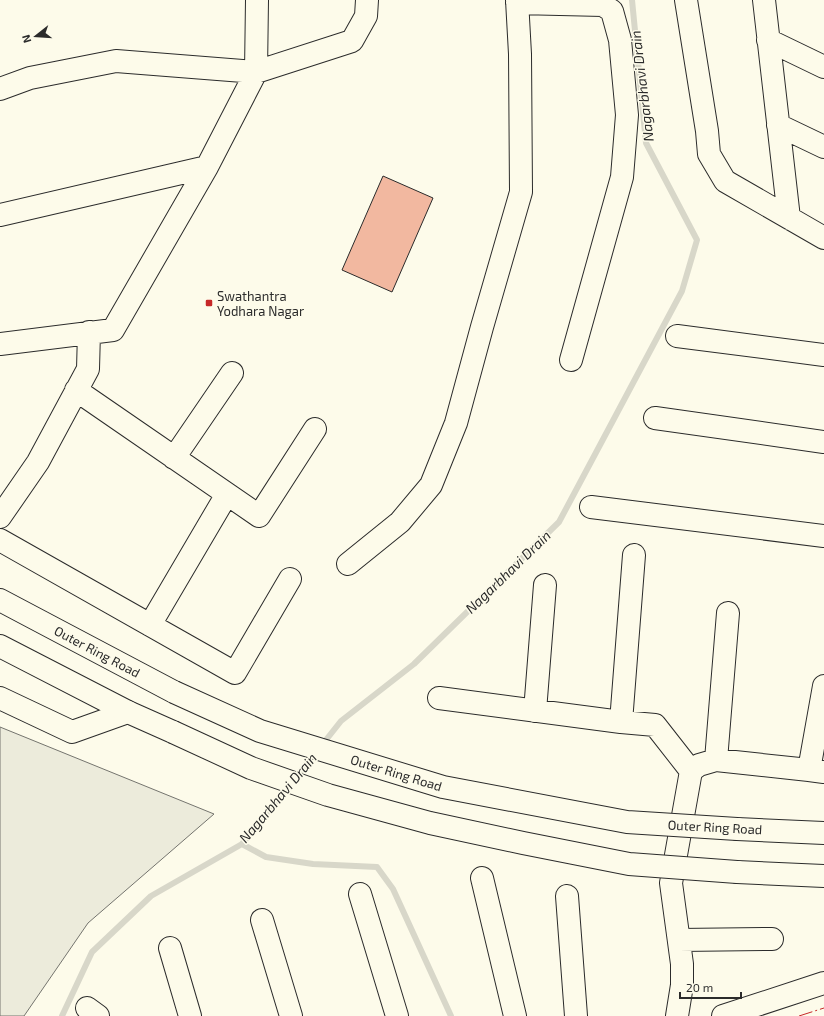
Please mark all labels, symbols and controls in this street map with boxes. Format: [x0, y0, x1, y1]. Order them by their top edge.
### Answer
north arrow [16, 16, 56, 56]
water label: Nagarbhavi Drain [626, 29, 657, 143]
text: N [19, 33, 33, 45]
place label: Swathantra Yodhara Nagar [217, 288, 304, 319]
marker: Swathantra Yodhara Nagar [204, 298, 214, 308]
water label: Nagarbhavi Drain [461, 527, 554, 617]
street label: Outer Ring Road [52, 622, 143, 681]
water label: Nagarbhavi Drain [235, 749, 320, 846]
street label: Outer Ring Road [349, 751, 444, 794]
street label: Outer Ring Road [667, 817, 763, 837]
scale bar [680, 974, 741, 1000]
text: 20 m [686, 980, 713, 994]

